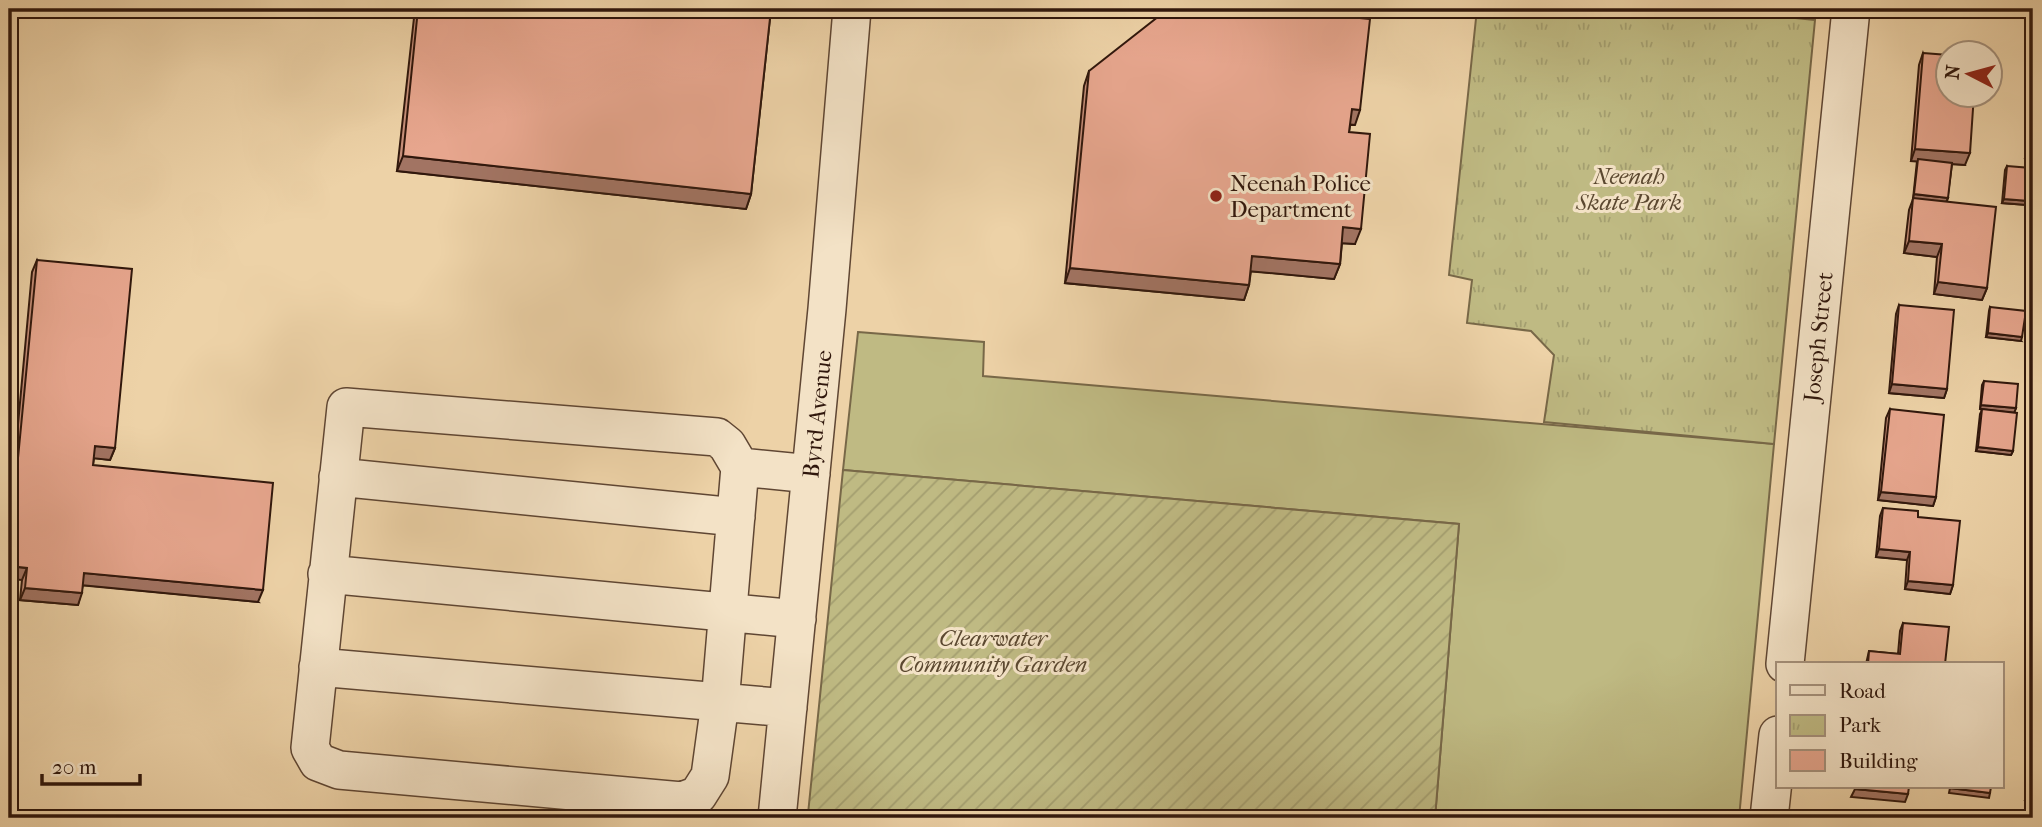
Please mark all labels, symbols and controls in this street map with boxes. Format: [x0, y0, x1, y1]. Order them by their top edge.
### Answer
north arrow [1934, 38, 2004, 108]
text: N [1941, 63, 1965, 81]
park label: Neenah Skate Park [1575, 163, 1682, 216]
place label: Neenah Police Department [1230, 170, 1371, 223]
marker: Neenah Police Department [1208, 188, 1224, 204]
street label: Joseph Street [1798, 271, 1839, 405]
street label: Byrd Avenue [797, 349, 838, 479]
park label: Clearwater Community Garden [899, 625, 1087, 678]
legend [1776, 662, 2004, 788]
text: Road [1839, 679, 1886, 703]
text: Park [1839, 713, 1881, 737]
scale bar [42, 743, 140, 787]
text: Building [1839, 749, 1918, 773]
text: 20 m [52, 755, 97, 779]

